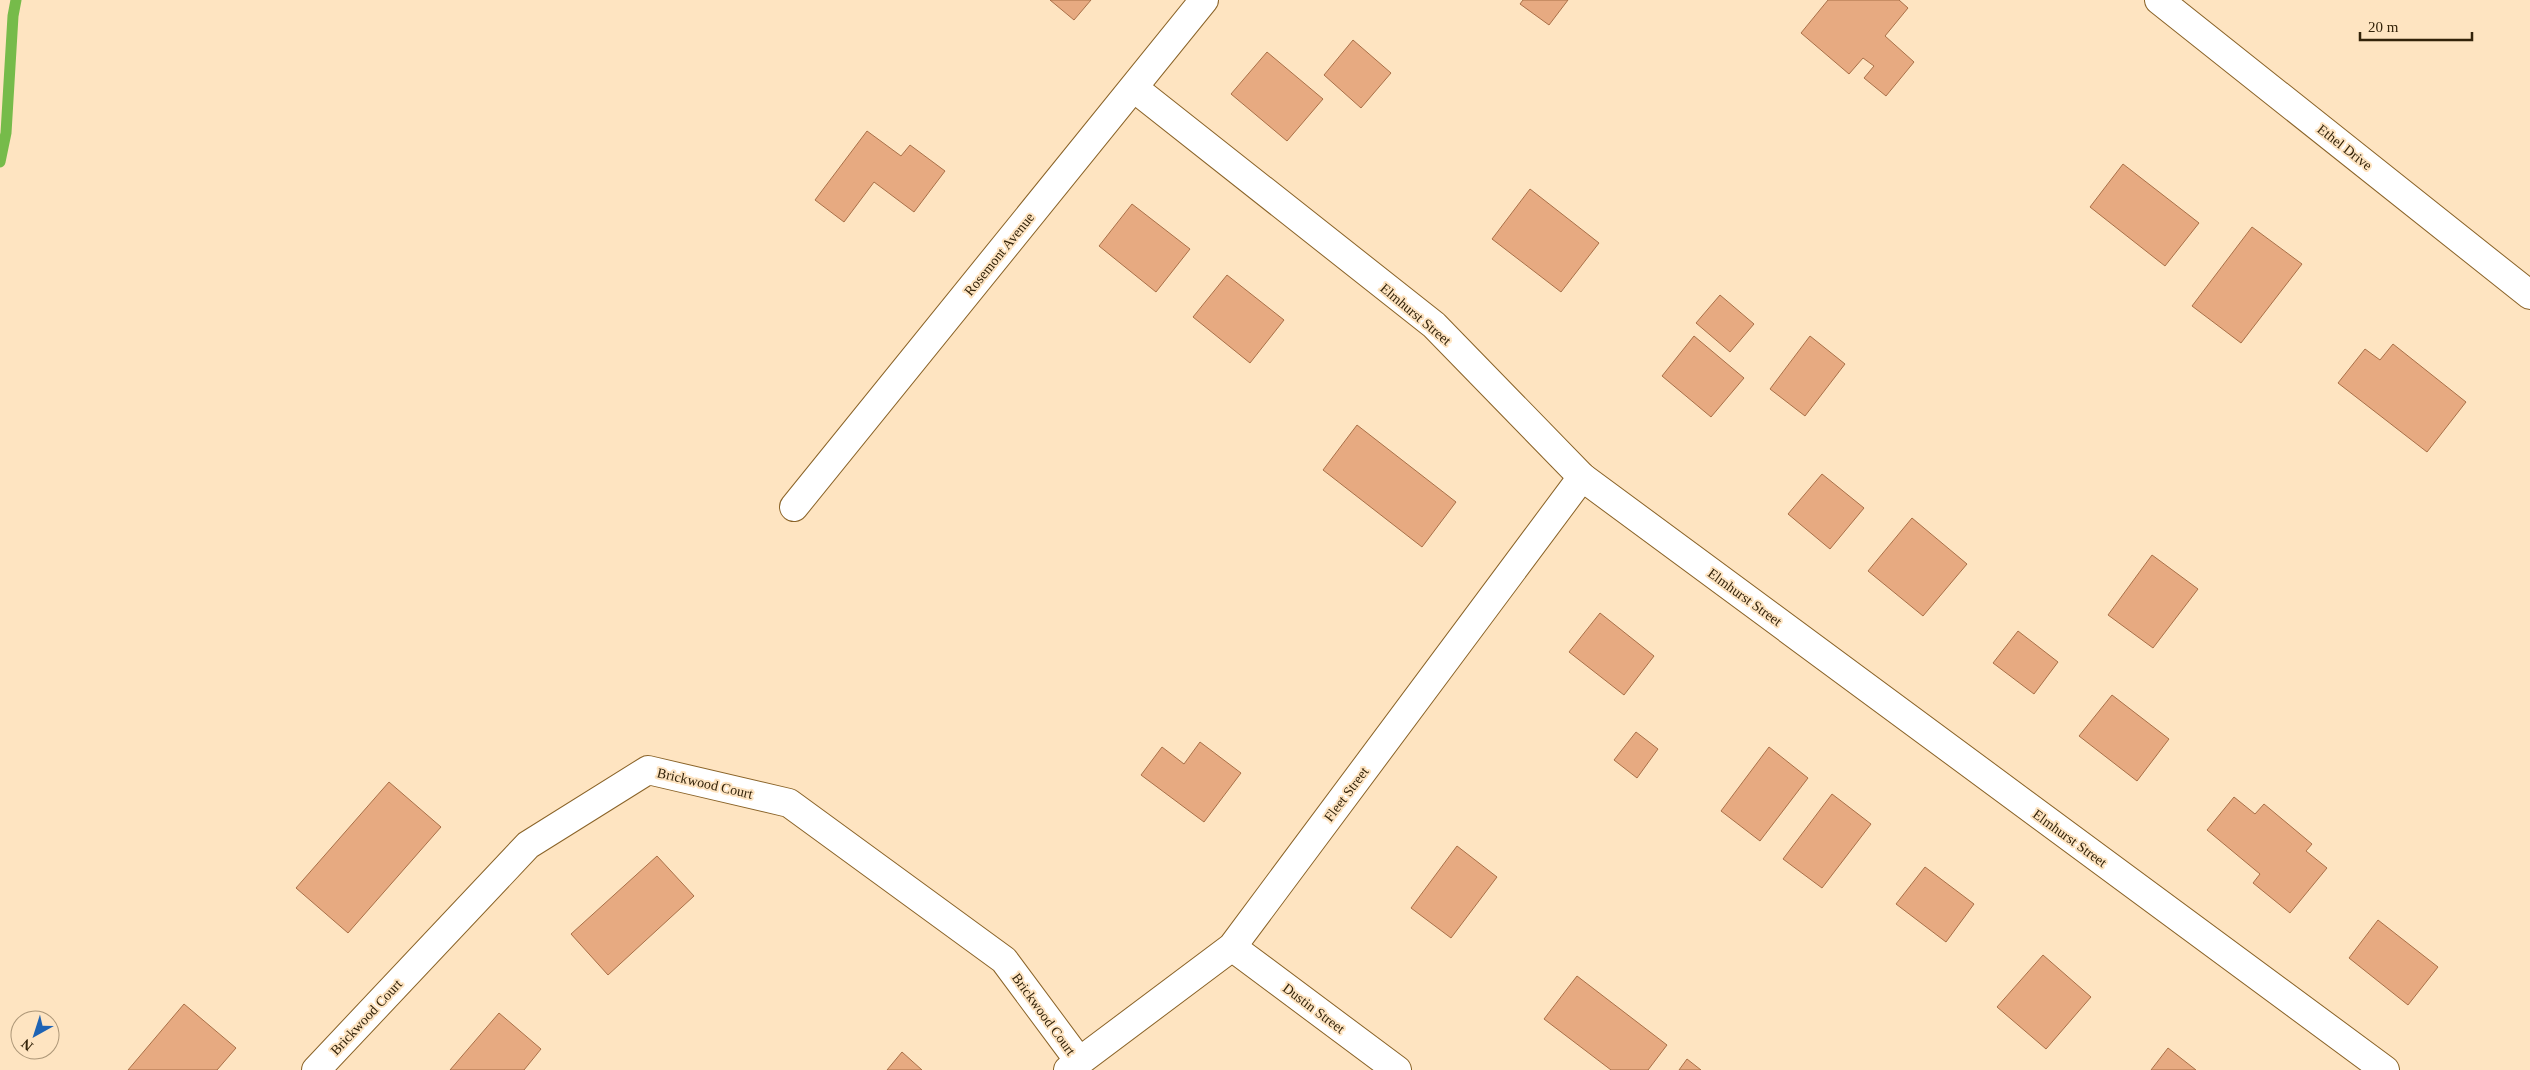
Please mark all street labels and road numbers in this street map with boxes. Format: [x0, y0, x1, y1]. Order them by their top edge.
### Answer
street label: Ethel Drive [2314, 121, 2375, 173]
street label: Rosemont Avenue [961, 210, 1037, 299]
street label: Elmhurst Street [1377, 281, 1454, 348]
street label: Elmhurst Street [1705, 566, 1785, 629]
street label: Fleet Street [1321, 764, 1372, 824]
street label: Brickwood Court [656, 765, 754, 802]
street label: Elmhurst Street [2030, 807, 2110, 870]
street label: Brickwood Court [1009, 970, 1078, 1058]
street label: Brickwood Court [328, 976, 405, 1058]
street label: Dustin Street [1280, 980, 1348, 1037]

